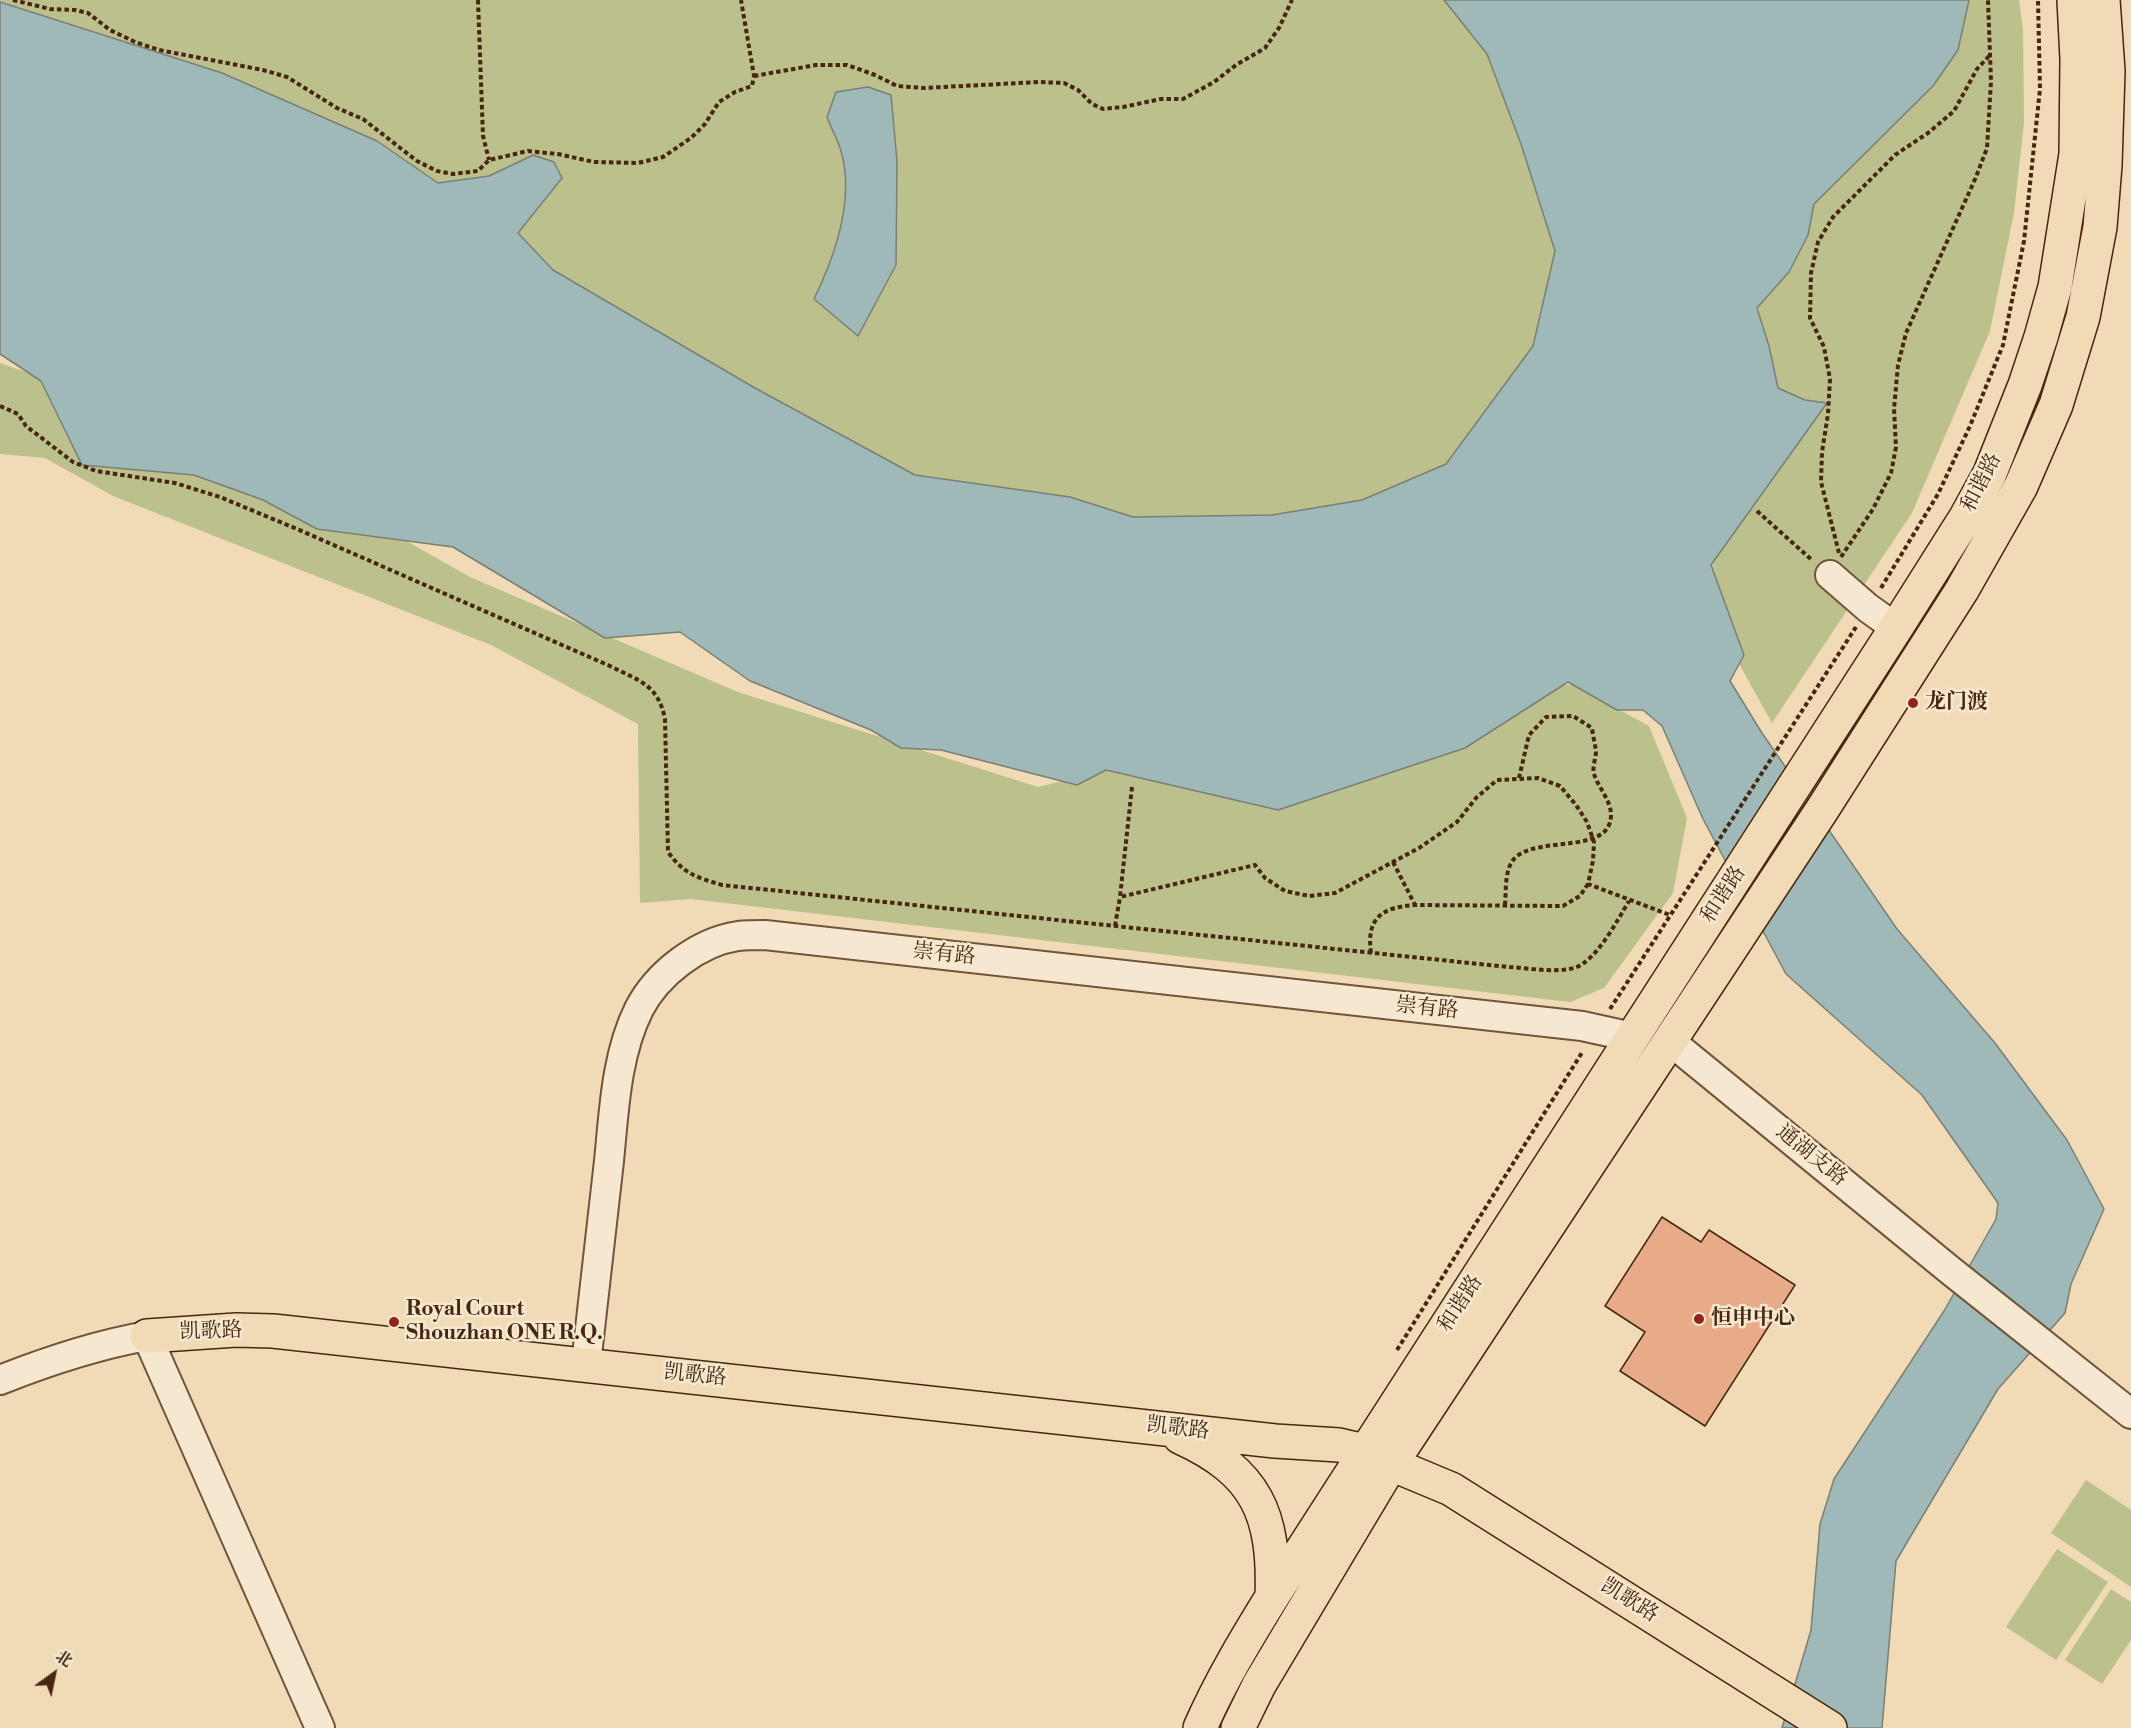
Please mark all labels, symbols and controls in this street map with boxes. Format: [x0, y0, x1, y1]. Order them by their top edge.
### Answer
street label: 和谐路 [1956, 449, 2008, 517]
place label: 龙门渡 [1925, 690, 1988, 716]
marker: 龙门渡 [1906, 696, 1920, 710]
street label: 和谐路 [1696, 862, 1752, 928]
street label: 崇有路 [911, 939, 977, 971]
street label: 崇有路 [1394, 993, 1460, 1025]
street label: 通湖支路 [1770, 1120, 1852, 1192]
street label: 和谐路 [1433, 1271, 1489, 1337]
place label: Royal Court Shouzhan ONE R.Q. [406, 1297, 603, 1347]
place label: 恒申中心 [1711, 1306, 1795, 1332]
marker: 恒申中心 [1692, 1312, 1706, 1326]
marker: Royal Court Shouzhan ONE R.Q. [387, 1315, 401, 1329]
street label: 凯歌路 [179, 1318, 243, 1346]
street label: 凯歌路 [662, 1360, 728, 1392]
street label: 凯歌路 [1145, 1413, 1211, 1445]
street label: 凯歌路 [1596, 1574, 1662, 1628]
north arrow [24, 1644, 84, 1704]
text: 北 [52, 1646, 76, 1672]

